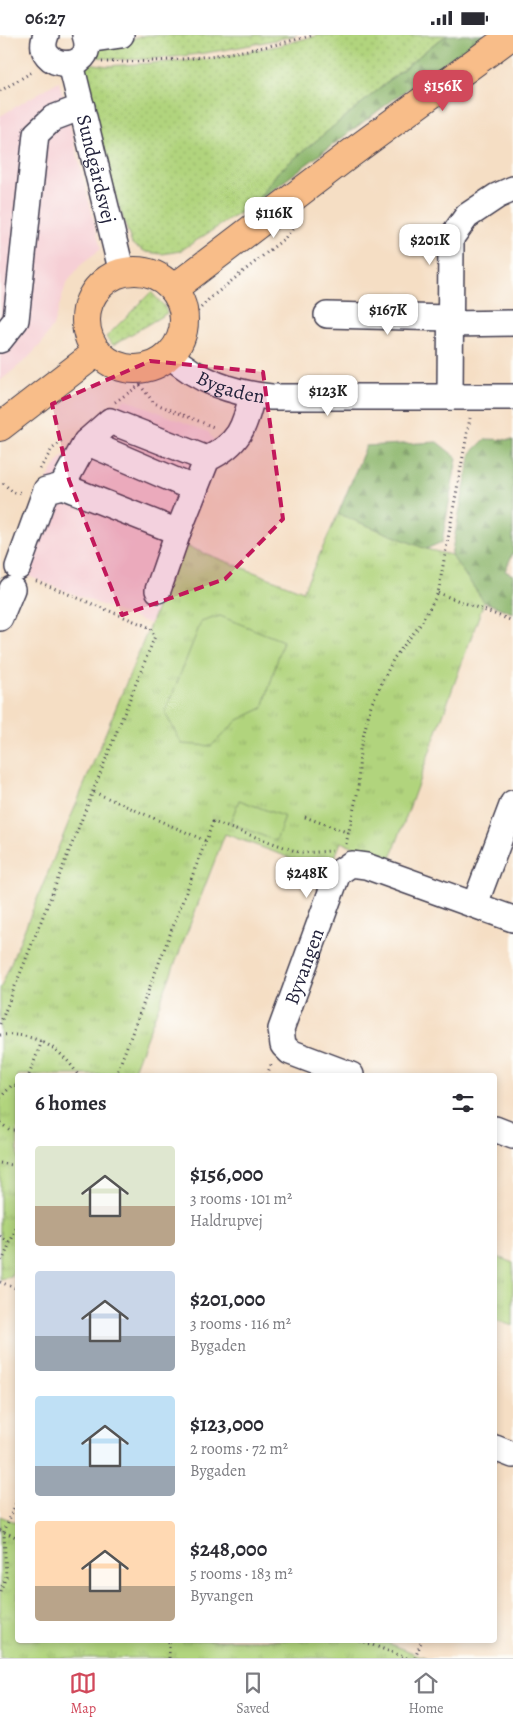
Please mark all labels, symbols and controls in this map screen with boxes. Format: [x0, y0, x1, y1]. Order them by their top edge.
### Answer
text: 06:27 [25, 5, 65, 31]
pin: $156K [408, 69, 478, 112]
text: $156K [424, 75, 462, 97]
street label: Sundgårdsvej [70, 112, 123, 226]
pin: $116K [239, 197, 309, 239]
text: $116K [256, 202, 292, 224]
pin: $201K [395, 223, 465, 266]
text: $201K [410, 229, 450, 251]
pin: $167K [353, 293, 423, 336]
text: $167K [369, 299, 407, 321]
street label: Bygaden [192, 364, 267, 410]
pin: $123K [293, 375, 363, 417]
text: $123K [309, 380, 347, 402]
pin: $248K [272, 857, 342, 899]
text: $248K [287, 862, 327, 884]
street label: Byvangen [278, 924, 330, 1008]
text: 6 homes [35, 1089, 107, 1117]
icon: filters [449, 1089, 477, 1117]
text: $156,000 [190, 1160, 263, 1188]
icon: home [75, 1166, 135, 1226]
text: 3 rooms · 101 m² [190, 1188, 292, 1210]
text: Haldrupvej [190, 1210, 263, 1232]
text: $201,000 [190, 1285, 265, 1313]
icon: home [75, 1291, 135, 1351]
text: 3 rooms · 116 m² [190, 1313, 291, 1335]
text: Bygaden [190, 1335, 246, 1357]
text: $123,000 [190, 1410, 264, 1438]
icon: home [75, 1416, 135, 1476]
text: 2 rooms · 72 m² [190, 1438, 288, 1460]
text: Bygaden [190, 1460, 246, 1482]
text: $248,000 [190, 1535, 267, 1563]
icon: home [75, 1541, 135, 1601]
text: 5 rooms · 183 m² [190, 1563, 293, 1585]
text: Byvangen [190, 1585, 254, 1607]
tab: Map [69, 1669, 97, 1718]
tab: Saved [236, 1669, 270, 1718]
tab: Home [408, 1669, 444, 1718]

